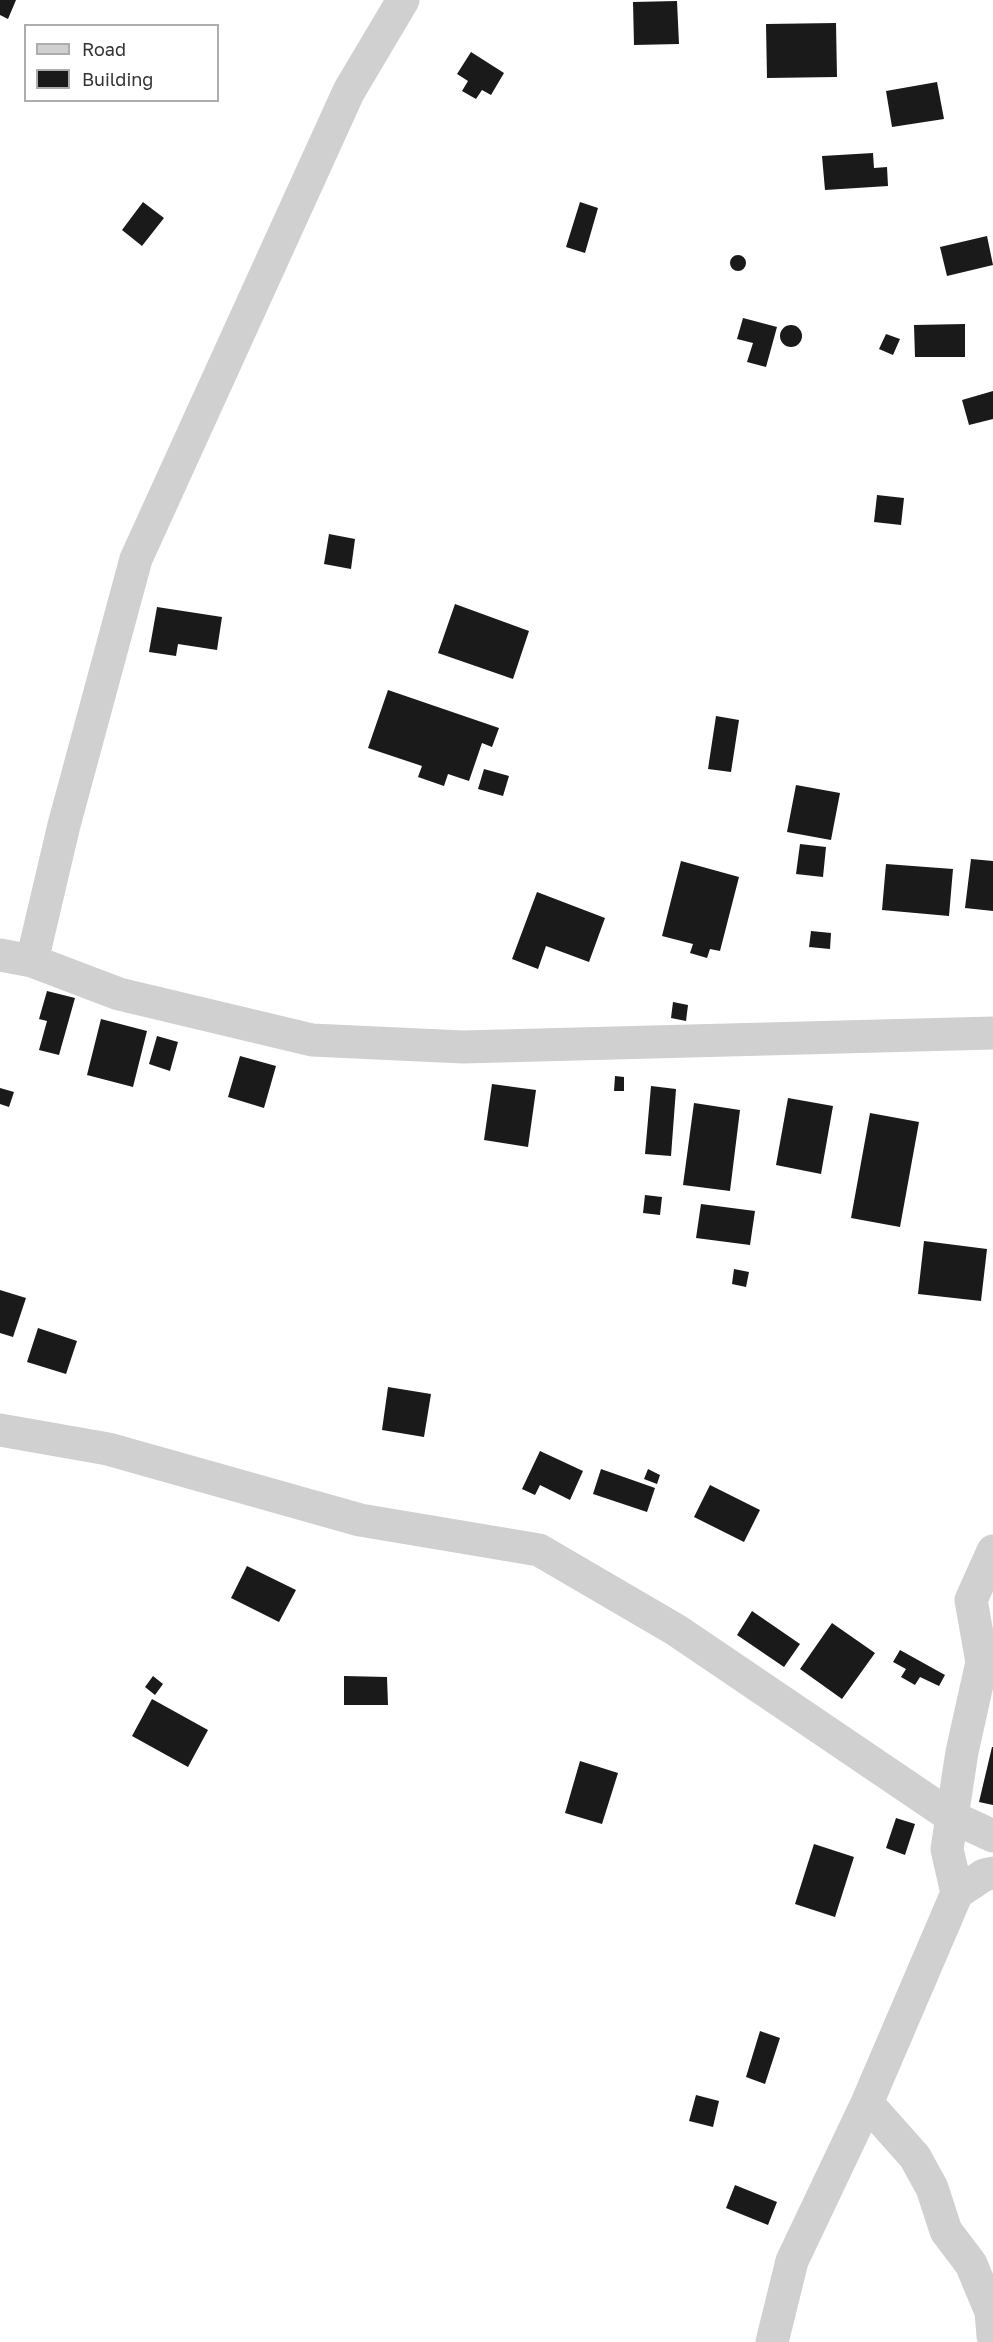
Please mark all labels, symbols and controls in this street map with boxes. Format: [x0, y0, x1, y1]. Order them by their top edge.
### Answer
legend [24, 24, 219, 102]
text: Road [82, 38, 126, 60]
text: Building [82, 68, 153, 90]

